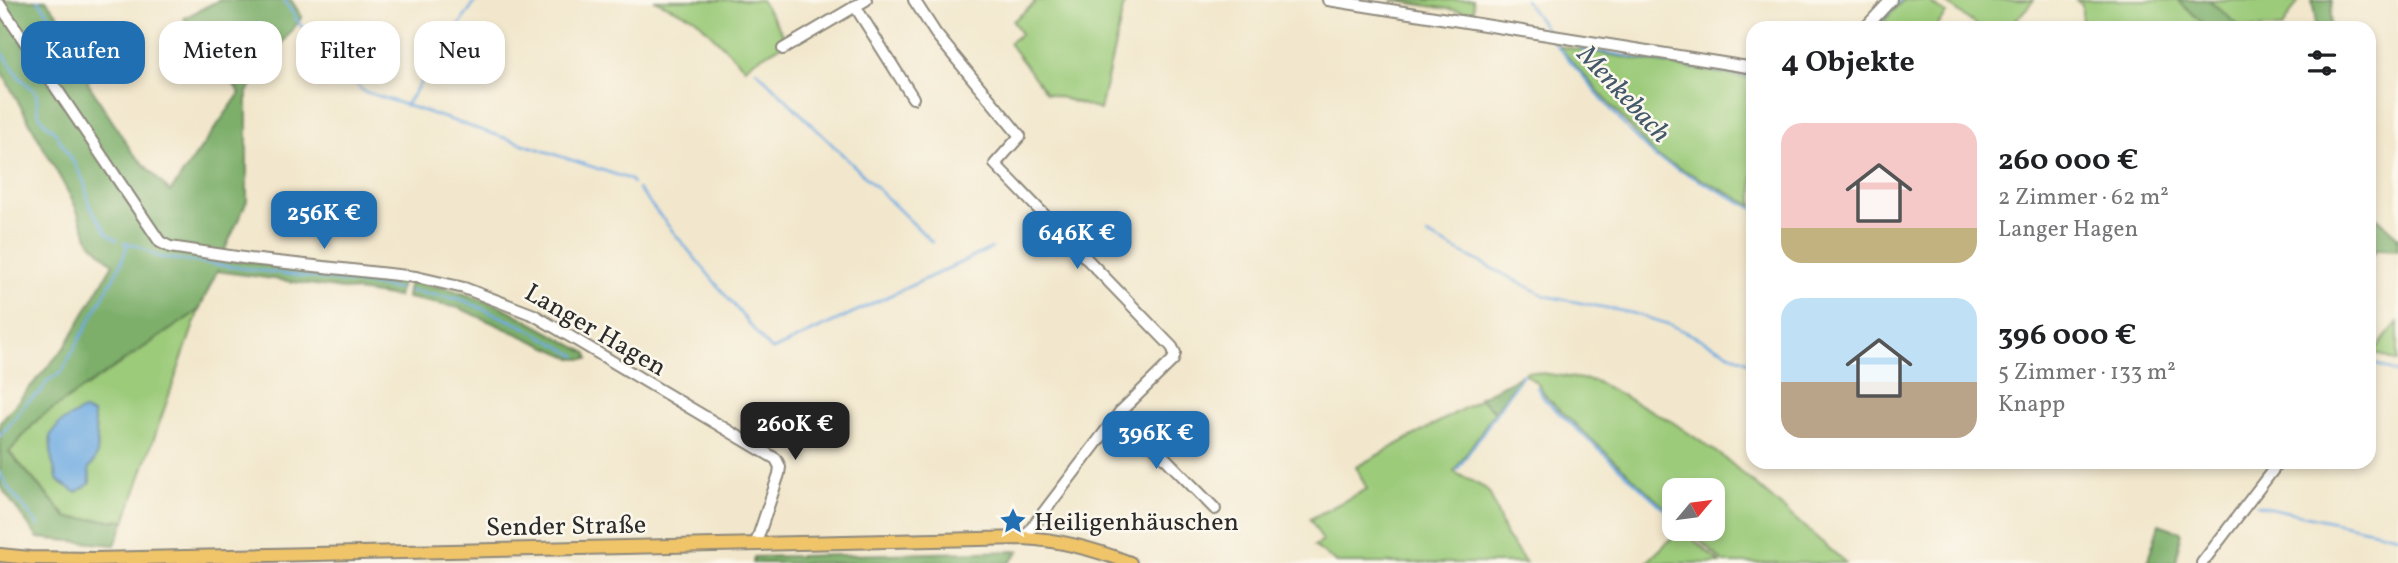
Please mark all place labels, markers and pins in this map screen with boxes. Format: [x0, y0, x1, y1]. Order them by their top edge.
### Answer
pin: 256K € [267, 191, 381, 251]
pin: 646K € [1020, 212, 1134, 271]
pin: 260K € [738, 402, 852, 462]
pin: 396K € [1099, 412, 1213, 471]
place label: Heiligenhäuschen [1034, 505, 1239, 541]
place icon: Heiligenhäuschen [998, 506, 1028, 536]

